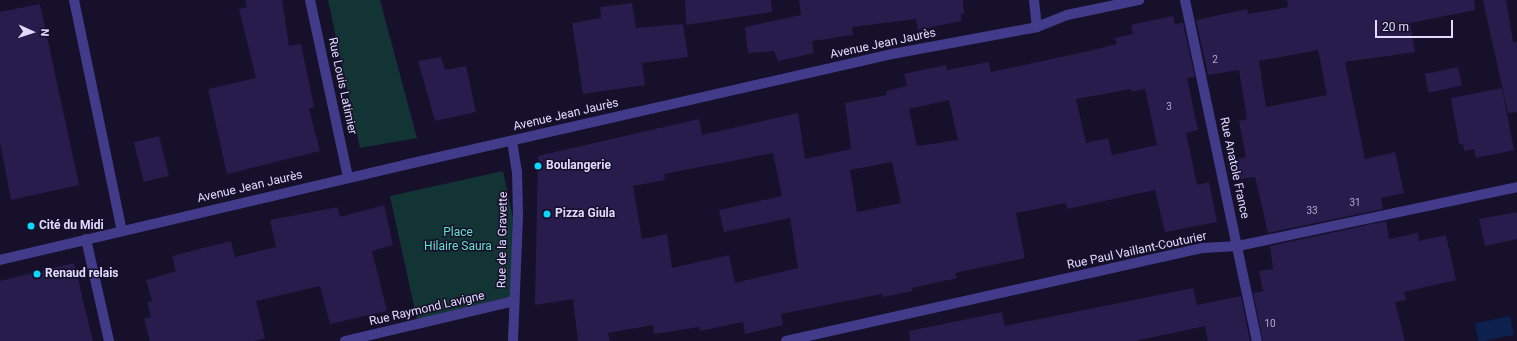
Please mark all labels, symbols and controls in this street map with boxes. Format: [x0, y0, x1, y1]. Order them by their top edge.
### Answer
north arrow [12, 12, 52, 52]
scale bar [1377, 12, 1455, 38]
text: 20 m [1382, 20, 1409, 34]
street label: Avenue Jean Jaurès [829, 26, 937, 62]
text: N [38, 28, 51, 37]
street label: Rue Louis Latimier [325, 36, 359, 136]
house number: 2 [1212, 54, 1218, 66]
street label: Avenue Jean Jaurès [512, 96, 620, 134]
house number: 3 [1166, 101, 1172, 113]
street label: Rue Anatole France [1216, 116, 1252, 220]
place label: Boulangerie [546, 159, 611, 173]
marker: Boulangerie [533, 161, 543, 171]
street label: Avenue Jean Jaurès [196, 168, 304, 206]
street label: Rue de la Gravette [495, 192, 511, 288]
house number: 31 [1349, 197, 1361, 209]
house number: 33 [1306, 205, 1318, 217]
place label: Pizza Giula [555, 207, 615, 221]
marker: Pizza Giula [542, 209, 552, 219]
place label: Cité du Midi [39, 219, 104, 233]
marker: Cité du Midi [26, 221, 36, 231]
park label: Place Hilaire Saura [424, 226, 492, 254]
street label: Rue Paul Vaillant-Couturier [1066, 229, 1208, 273]
place label: Renaud relais [45, 267, 118, 281]
marker: Renaud relais [32, 269, 42, 279]
street label: Rue Raymond Lavigne [368, 289, 486, 329]
house number: 10 [1264, 318, 1276, 330]

